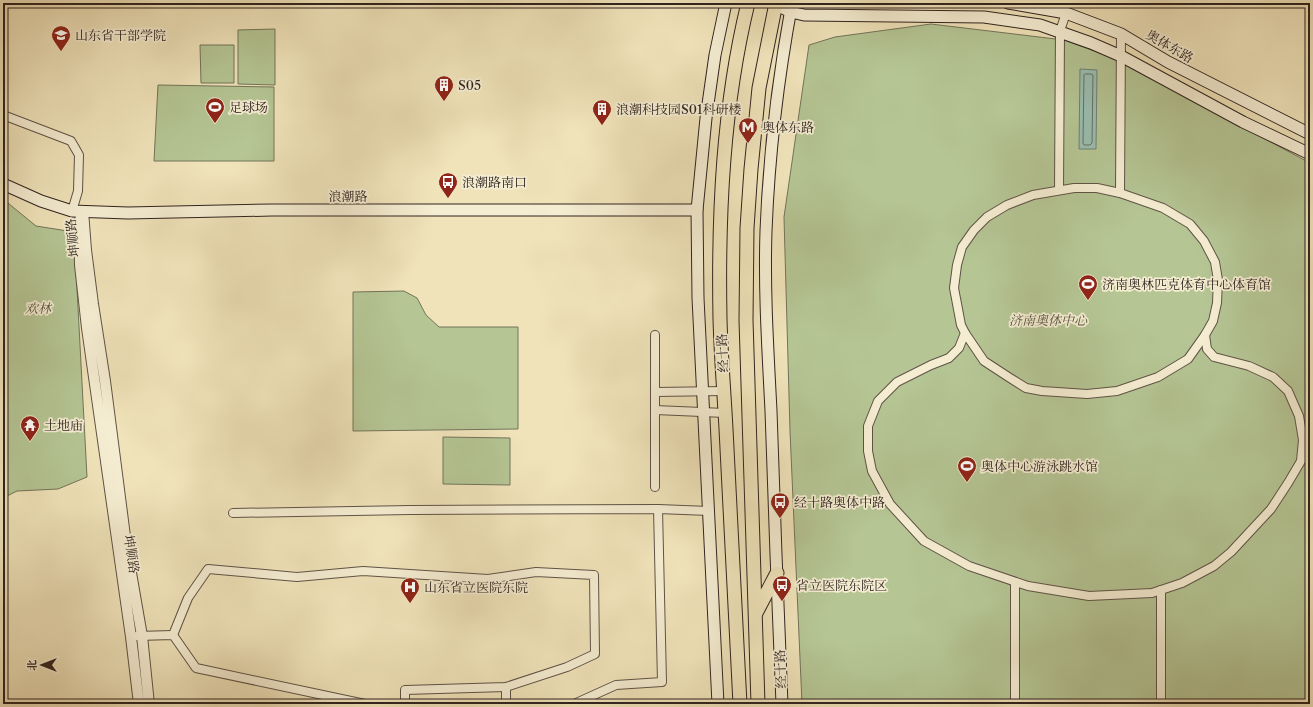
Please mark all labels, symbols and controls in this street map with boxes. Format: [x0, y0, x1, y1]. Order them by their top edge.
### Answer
school or university icon: 山东省干部学院 [50, 24, 72, 52]
street label: 奥体东路 [1143, 26, 1197, 66]
place label: 山东省干部学院 [75, 27, 166, 43]
building icon: S05 [433, 74, 455, 102]
place label: S05 [458, 77, 481, 93]
sports icon: 足球场 [204, 96, 226, 124]
building icon: 浪潮科技园S01科研楼 [591, 98, 613, 126]
place label: 足球场 [229, 99, 268, 115]
place label: 浪潮科技园S01科研楼 [616, 101, 742, 117]
metro station icon: 奥体东路 [737, 116, 759, 144]
place label: 奥体东路 [762, 119, 814, 135]
bus stop icon: 浪潮路南口 [437, 171, 459, 199]
place label: 浪潮路南口 [462, 174, 527, 190]
street label: 浪潮路 [328, 188, 368, 204]
street label: 坤顺路 [62, 218, 82, 258]
sports icon: 济南奥林匹克体育中心体育馆 [1077, 273, 1099, 301]
place label: 济南奥林匹克体育中心体育馆 [1102, 276, 1271, 292]
park label: 欢林 [25, 300, 53, 316]
park label: 济南奥体中心 [1009, 312, 1088, 328]
street label: 经十路 [713, 333, 731, 373]
temple icon: 土地庙 [19, 414, 41, 442]
place label: 土地庙 [44, 417, 83, 433]
sports icon: 奥体中心游泳跳水馆 [956, 455, 978, 483]
place label: 奥体中心游泳跳水馆 [981, 458, 1098, 474]
bus stop icon: 经十路奥体中路 [769, 491, 791, 519]
place label: 经十路奥体中路 [794, 494, 885, 510]
street label: 坤顺路 [121, 534, 143, 574]
bus stop icon: 省立医院东院区 [771, 574, 793, 602]
hospital icon: 山东省立医院东院 [399, 576, 421, 604]
place label: 省立医院东院区 [796, 577, 887, 593]
place label: 山东省立医院东院 [424, 579, 528, 595]
north arrow [22, 645, 62, 685]
street label: 经十路 [771, 649, 789, 689]
text: 北 [25, 660, 39, 671]

